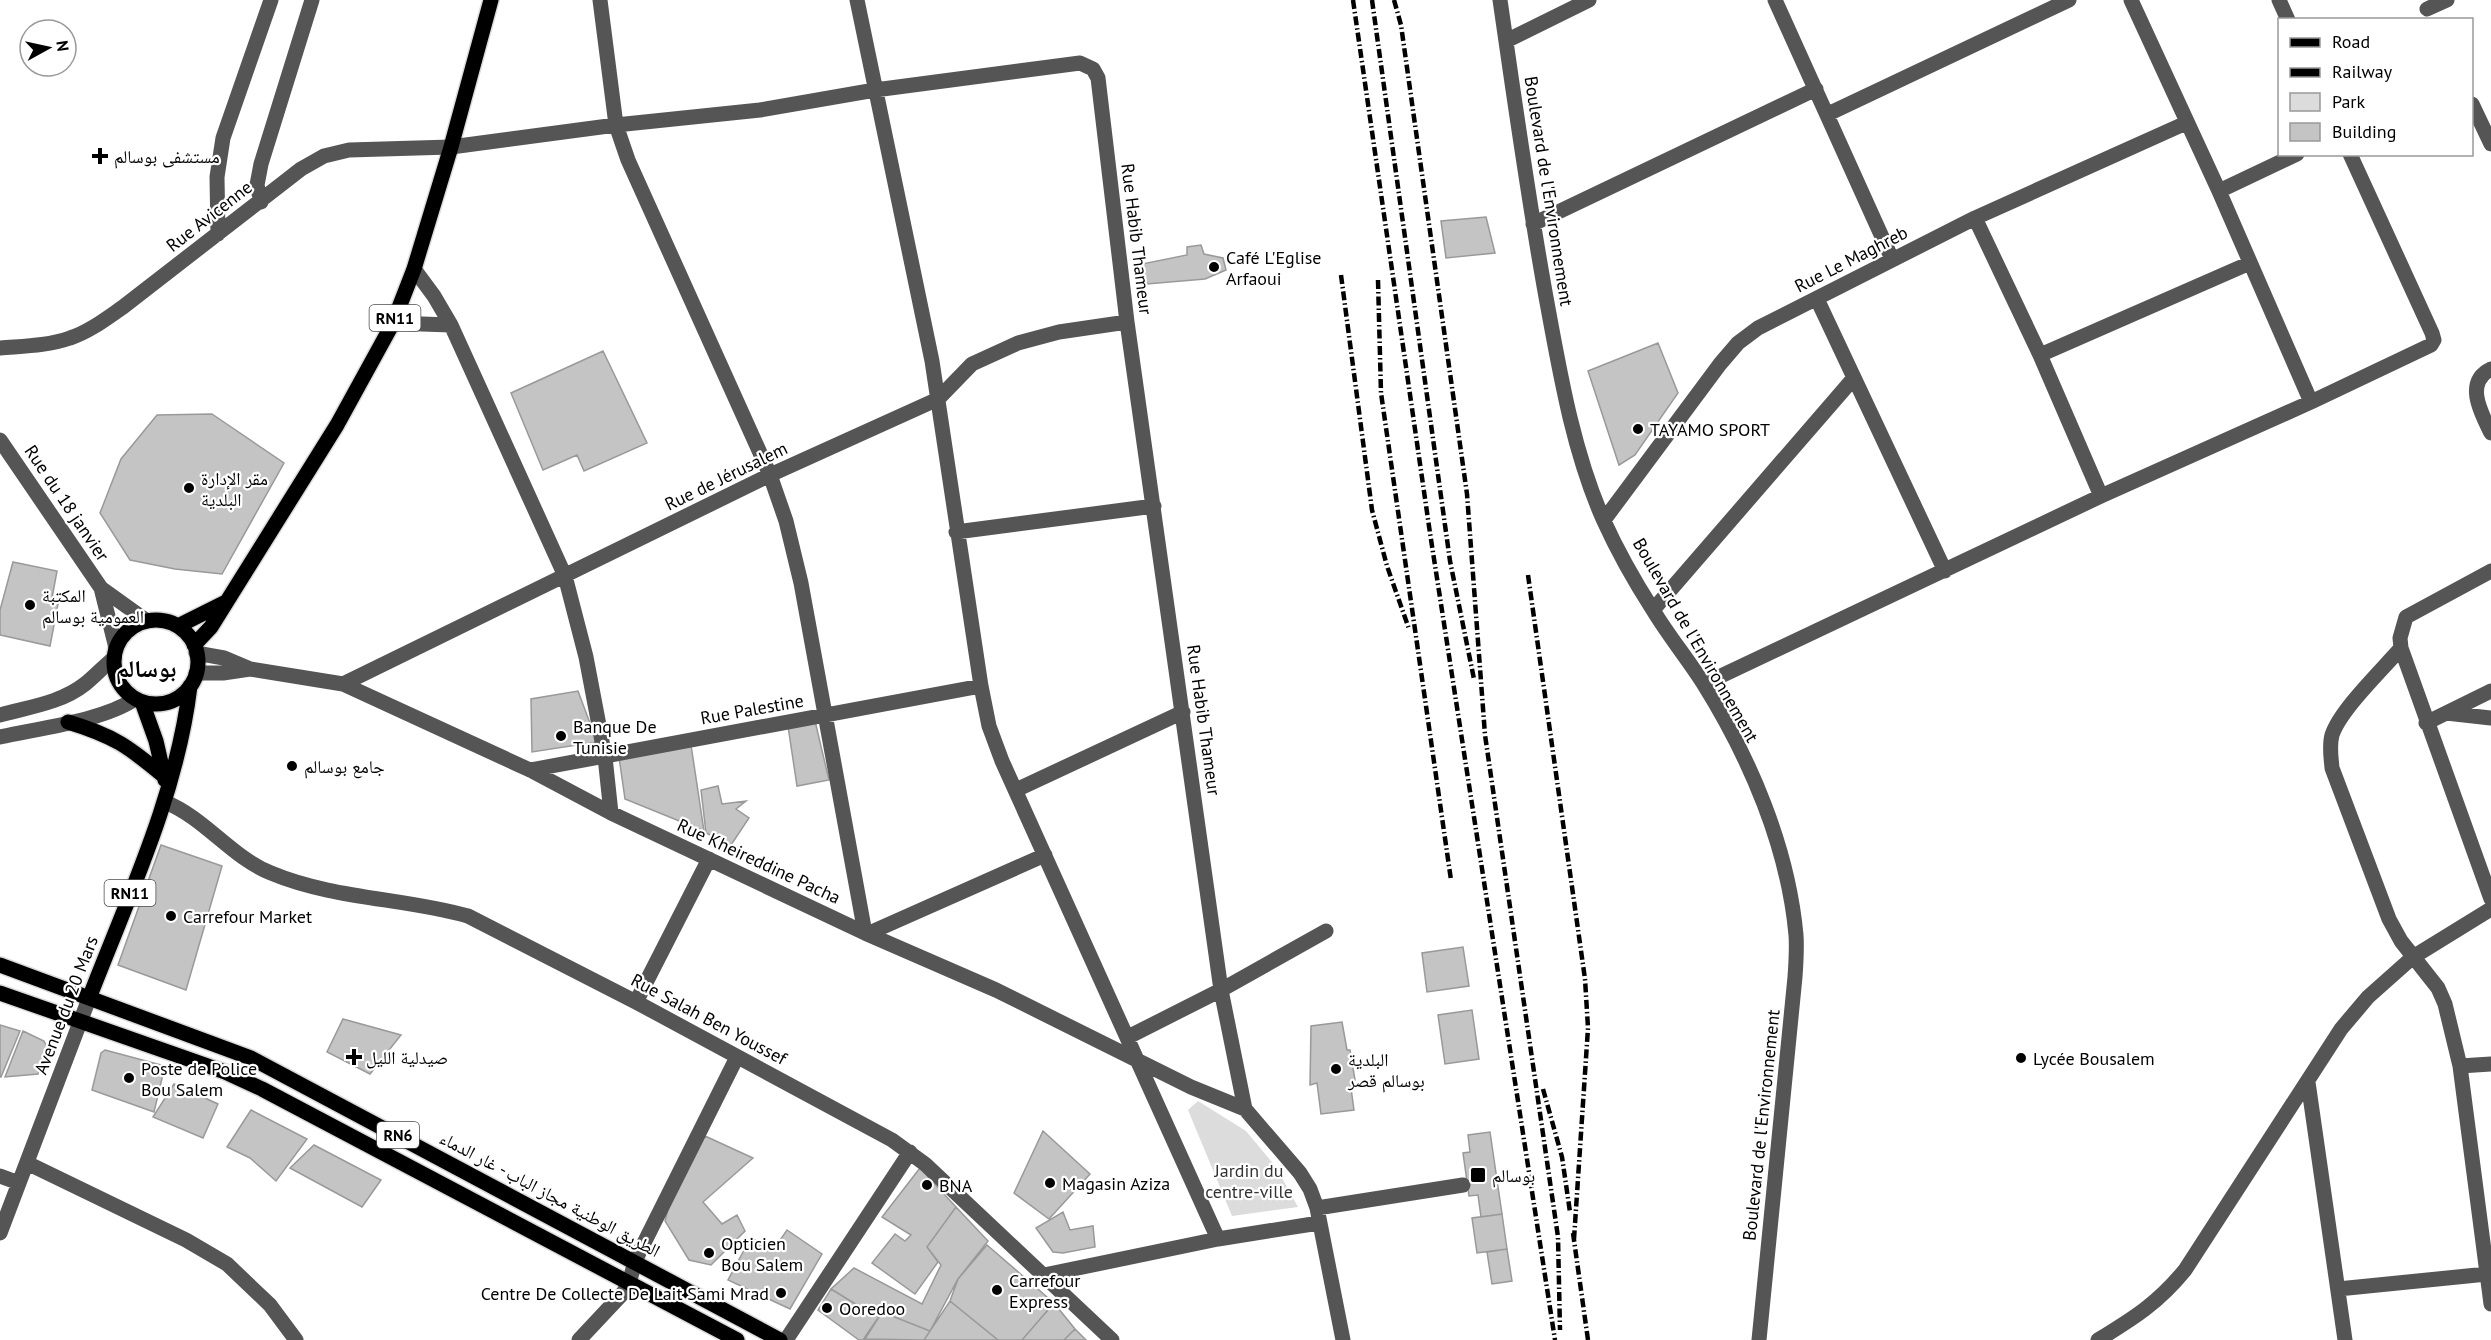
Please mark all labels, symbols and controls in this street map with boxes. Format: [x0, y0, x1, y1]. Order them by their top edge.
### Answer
north arrow [18, 18, 78, 78]
legend [2278, 18, 2473, 156]
text: Road [2332, 30, 2370, 53]
text: N [52, 39, 73, 53]
text: Railway [2332, 60, 2393, 83]
street label: Boulevard de l'Environnement [1519, 75, 1579, 307]
text: Park [2332, 90, 2365, 113]
text: Building [2332, 120, 2396, 143]
place label: مستشفى بوسالم [114, 145, 220, 169]
marker: مستشفى بوسالم [91, 147, 109, 165]
street label: Rue Habib Thameur [1116, 162, 1158, 316]
street label: Rue Avicenne [161, 175, 257, 257]
street label: Rue Le Maghreb [1791, 221, 1911, 297]
place label: Café L'Eglise Arfaoui [1226, 246, 1322, 290]
marker: Café L'Eglise Arfaoui [1207, 260, 1221, 274]
road number: RN11 [370, 305, 420, 331]
place label: TAYAMO SPORT [1650, 418, 1770, 441]
marker: TAYAMO SPORT [1631, 422, 1645, 436]
street label: Rue de Jérusalem [661, 436, 791, 516]
street label: Rue du 18 janvier [20, 441, 114, 565]
place label: مقر الإدارة البلدية [201, 467, 268, 511]
marker: مقر الإدارة البلدية [182, 481, 196, 495]
street label: Boulevard de l'Environnement [1628, 534, 1764, 746]
place label: المكتبة العمومية بوسالم [42, 584, 144, 629]
marker: المكتبة العمومية بوسالم [23, 598, 37, 612]
street label: Rue Habib Thameur [1182, 643, 1226, 797]
district label: بوسالم [116, 653, 176, 685]
street label: Rue Palestine [699, 689, 805, 729]
place label: Banque De Tunisie [573, 715, 657, 759]
marker: Banque De Tunisie [554, 729, 568, 743]
place label: جامع بوسالم [304, 755, 385, 779]
marker: جامع بوسالم [285, 759, 299, 773]
street label: Rue Kheireddine Pacha [674, 813, 844, 909]
road number: RN11 [104, 880, 156, 906]
place label: Carrefour Market [183, 905, 312, 928]
marker: Carrefour Market [164, 909, 178, 923]
street label: Avenue du 20 Mars [29, 932, 103, 1078]
street label: Rue Salah Ben Youssef [627, 968, 792, 1070]
street label: Boulevard de l'Environnement [1737, 1008, 1785, 1242]
place label: صيدلية الليل [366, 1046, 448, 1069]
place label: Lycée Bousalem [2033, 1047, 2155, 1070]
place label: البلدية بوسالم قصر [1347, 1048, 1425, 1093]
marker: صيدلية الليل [347, 1050, 361, 1064]
marker: Lycée Bousalem [2014, 1051, 2028, 1065]
place label: Poste de Police Bou Salem [141, 1057, 257, 1101]
marker: البلدية بوسالم قصر [1329, 1062, 1343, 1076]
marker: Poste de Police Bou Salem [122, 1071, 136, 1085]
road number: RN6 [377, 1122, 419, 1148]
street label: الطريق الوطنية مجاز الباب - غار الدماء [436, 1126, 664, 1262]
park label: Jardin du centre-ville [1205, 1159, 1293, 1203]
place label: بوسالم [1492, 1164, 1535, 1188]
marker: بوسالم [1469, 1166, 1487, 1184]
place label: Magasin Aziza [1062, 1172, 1170, 1195]
place label: BNA [939, 1174, 973, 1197]
marker: Magasin Aziza [1043, 1176, 1057, 1190]
marker: BNA [920, 1178, 934, 1192]
place label: Opticien Bou Salem [721, 1232, 803, 1276]
marker: Opticien Bou Salem [702, 1246, 716, 1260]
place label: Carrefour Express [1009, 1269, 1080, 1313]
place label: Centre De Collecte De Lait Sami Mrad [481, 1282, 769, 1305]
marker: Carrefour Express [990, 1283, 1004, 1297]
marker: Centre De Collecte De Lait Sami Mrad [774, 1286, 788, 1300]
place label: Ooredoo [839, 1297, 905, 1320]
marker: Ooredoo [820, 1301, 834, 1315]

